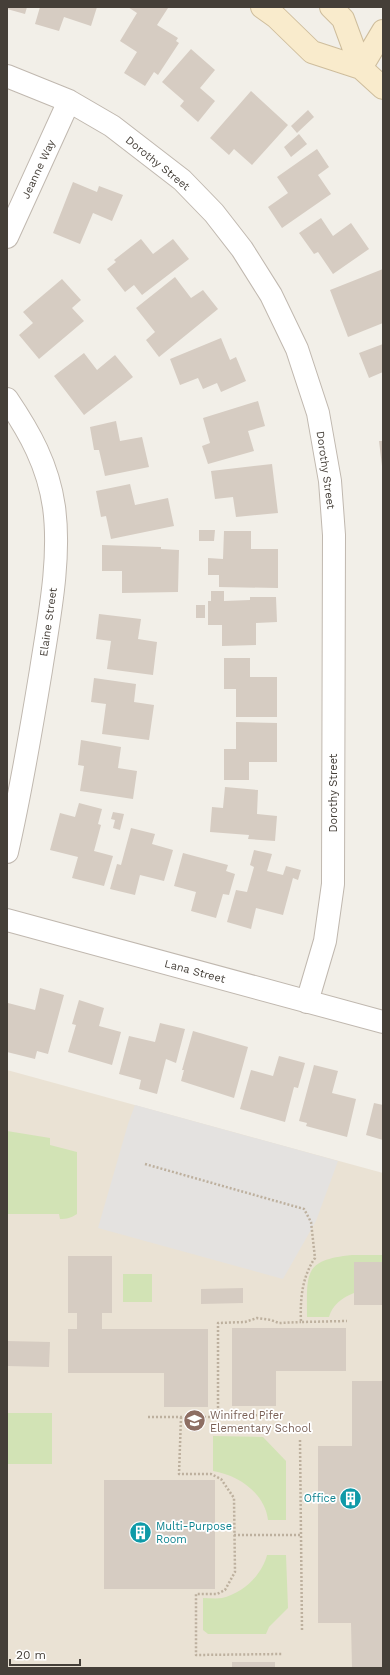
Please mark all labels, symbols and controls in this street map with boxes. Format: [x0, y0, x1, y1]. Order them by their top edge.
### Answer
street label: Dorothy Street [123, 134, 193, 194]
street label: Jeanne Way [19, 137, 58, 201]
street label: Dorothy Street [314, 430, 337, 510]
street label: Elaine Street [37, 586, 60, 657]
street label: Dorothy Street [327, 753, 340, 832]
street label: Lana Street [163, 957, 227, 986]
school or university icon: Winifred Pifer Elementary School [182, 1408, 208, 1434]
place label: Winifred Pifer Elementary School [210, 1409, 312, 1435]
building icon: Office [338, 1485, 364, 1511]
place label: Office [304, 1492, 336, 1505]
building icon: Multi-Purpose Room [128, 1519, 154, 1545]
place label: Multi-Purpose Room [156, 1520, 232, 1546]
scale bar [10, 1641, 80, 1667]
text: 20 m [16, 1648, 46, 1662]

